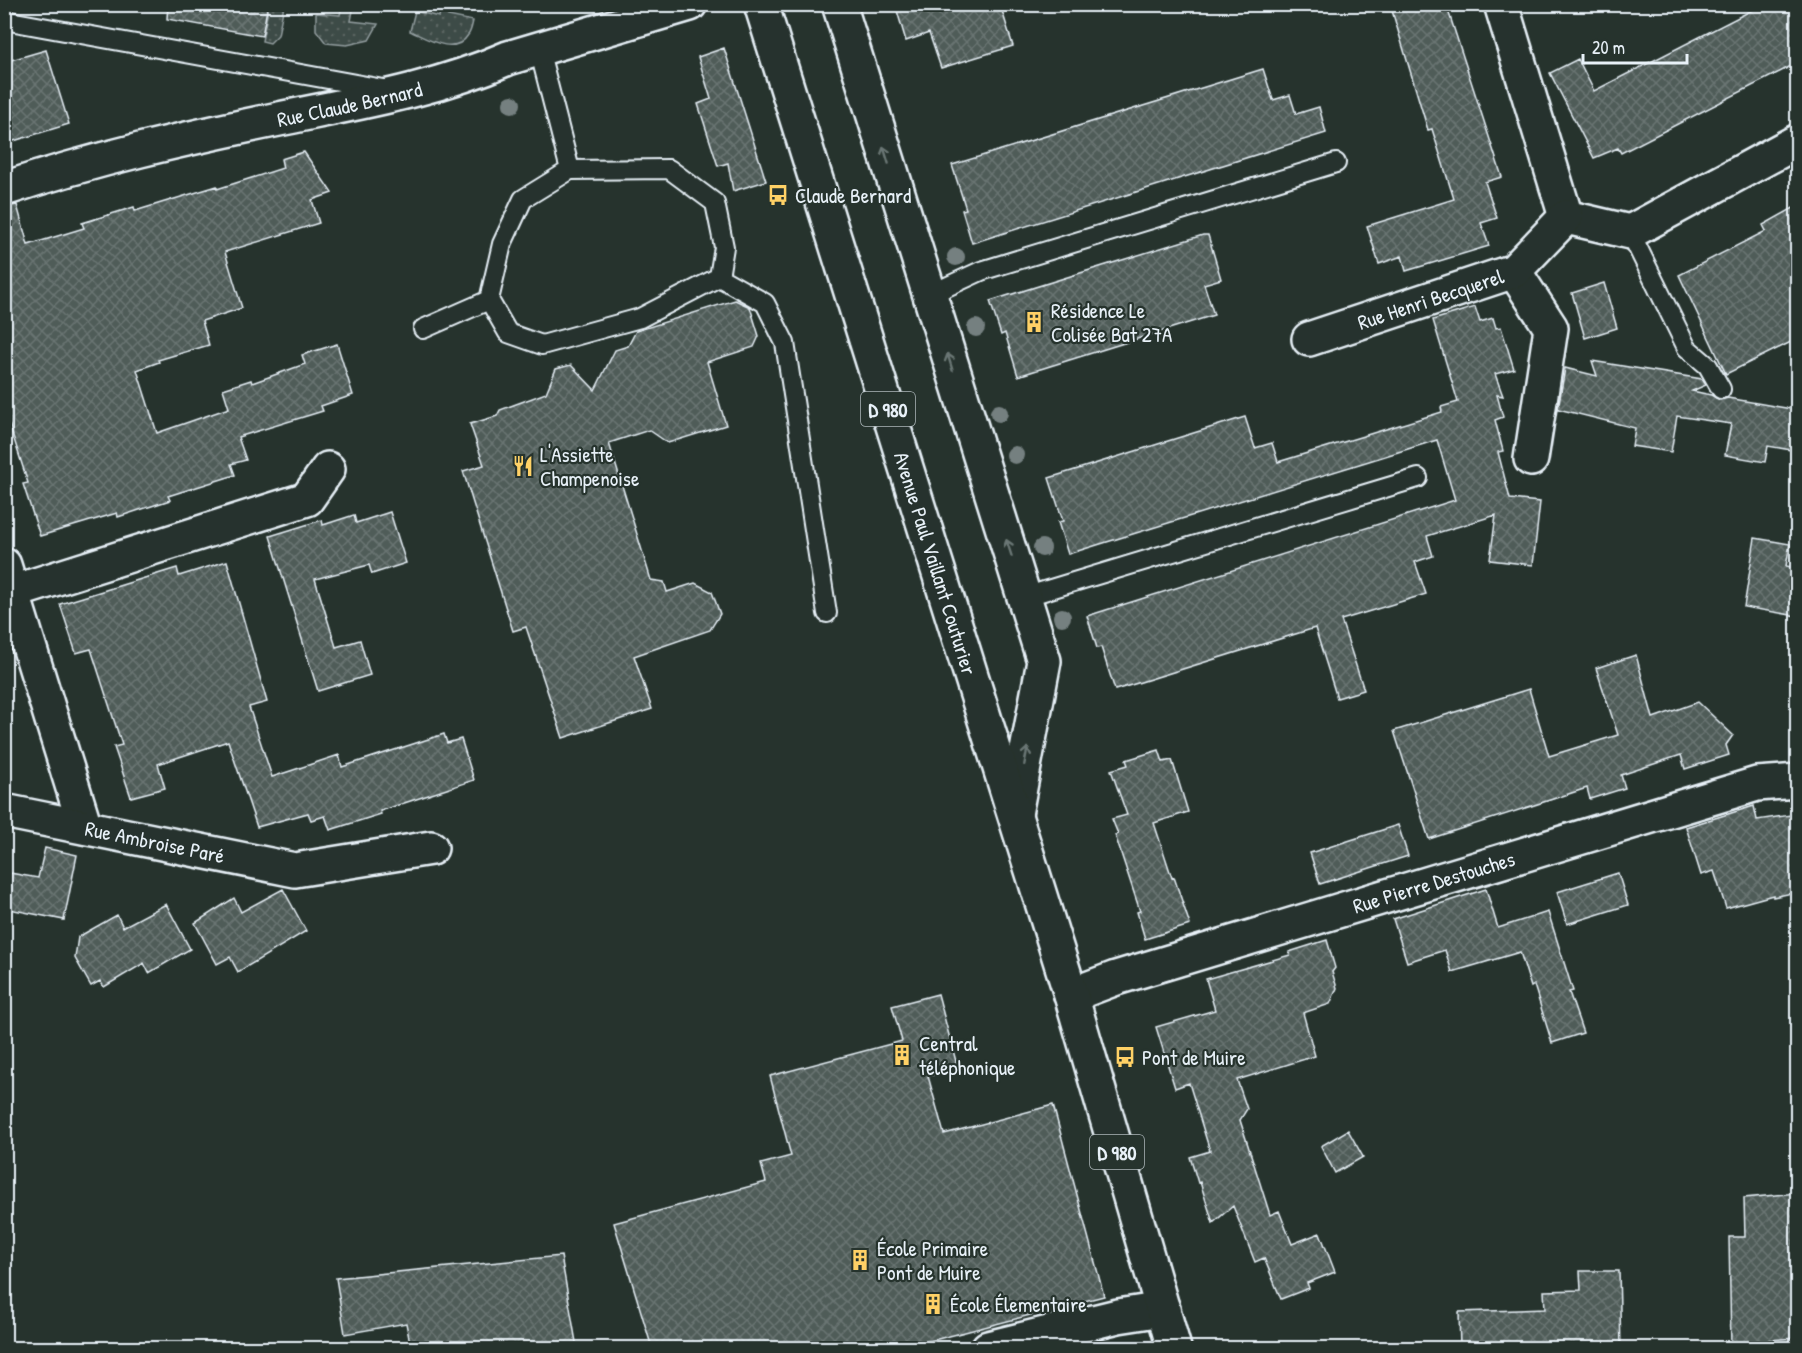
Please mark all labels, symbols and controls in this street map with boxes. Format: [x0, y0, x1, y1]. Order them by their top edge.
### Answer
scale bar [1583, 27, 1686, 65]
text: 20 m [1592, 35, 1625, 60]
street label: Rue Claude Bernard [274, 74, 425, 134]
one-way arrow [880, 146, 891, 165]
place label: Claude Bernard [795, 181, 911, 210]
bus stop icon: Claude Bernard [766, 183, 790, 207]
street label: Rue Henri Becquerel [1354, 261, 1508, 336]
place label: Résidence Le Colisée Bat 27A [1051, 296, 1172, 349]
building icon: Résidence Le Colisée Bat 27A [1022, 310, 1046, 334]
one-way arrow [944, 353, 955, 372]
road number: D 980 [861, 392, 915, 426]
place label: L'Assiette Champenoise [540, 440, 639, 493]
street label: Avenue Paul Vaillant Couturier [887, 448, 984, 678]
restaurant icon: L'Assiette Champenoise [511, 454, 535, 478]
one-way arrow [1002, 539, 1013, 558]
one-way arrow [1021, 747, 1032, 767]
street label: Rue Ambroise Paré [83, 813, 227, 870]
street label: Rue Pierre Destouches [1349, 844, 1518, 920]
place label: Central téléphonique [919, 1029, 1015, 1082]
building icon: Central téléphonique [890, 1043, 914, 1067]
place label: Pont de Muire [1142, 1043, 1246, 1072]
bus stop icon: Pont de Muire [1113, 1045, 1137, 1069]
road number: D 980 [1090, 1135, 1144, 1169]
place label: École Primaire Pont de Muire [877, 1234, 988, 1287]
building icon: École Primaire Pont de Muire [848, 1248, 872, 1272]
place label: École Élementaire [950, 1290, 1087, 1319]
building icon: École Élementaire [921, 1292, 945, 1316]

